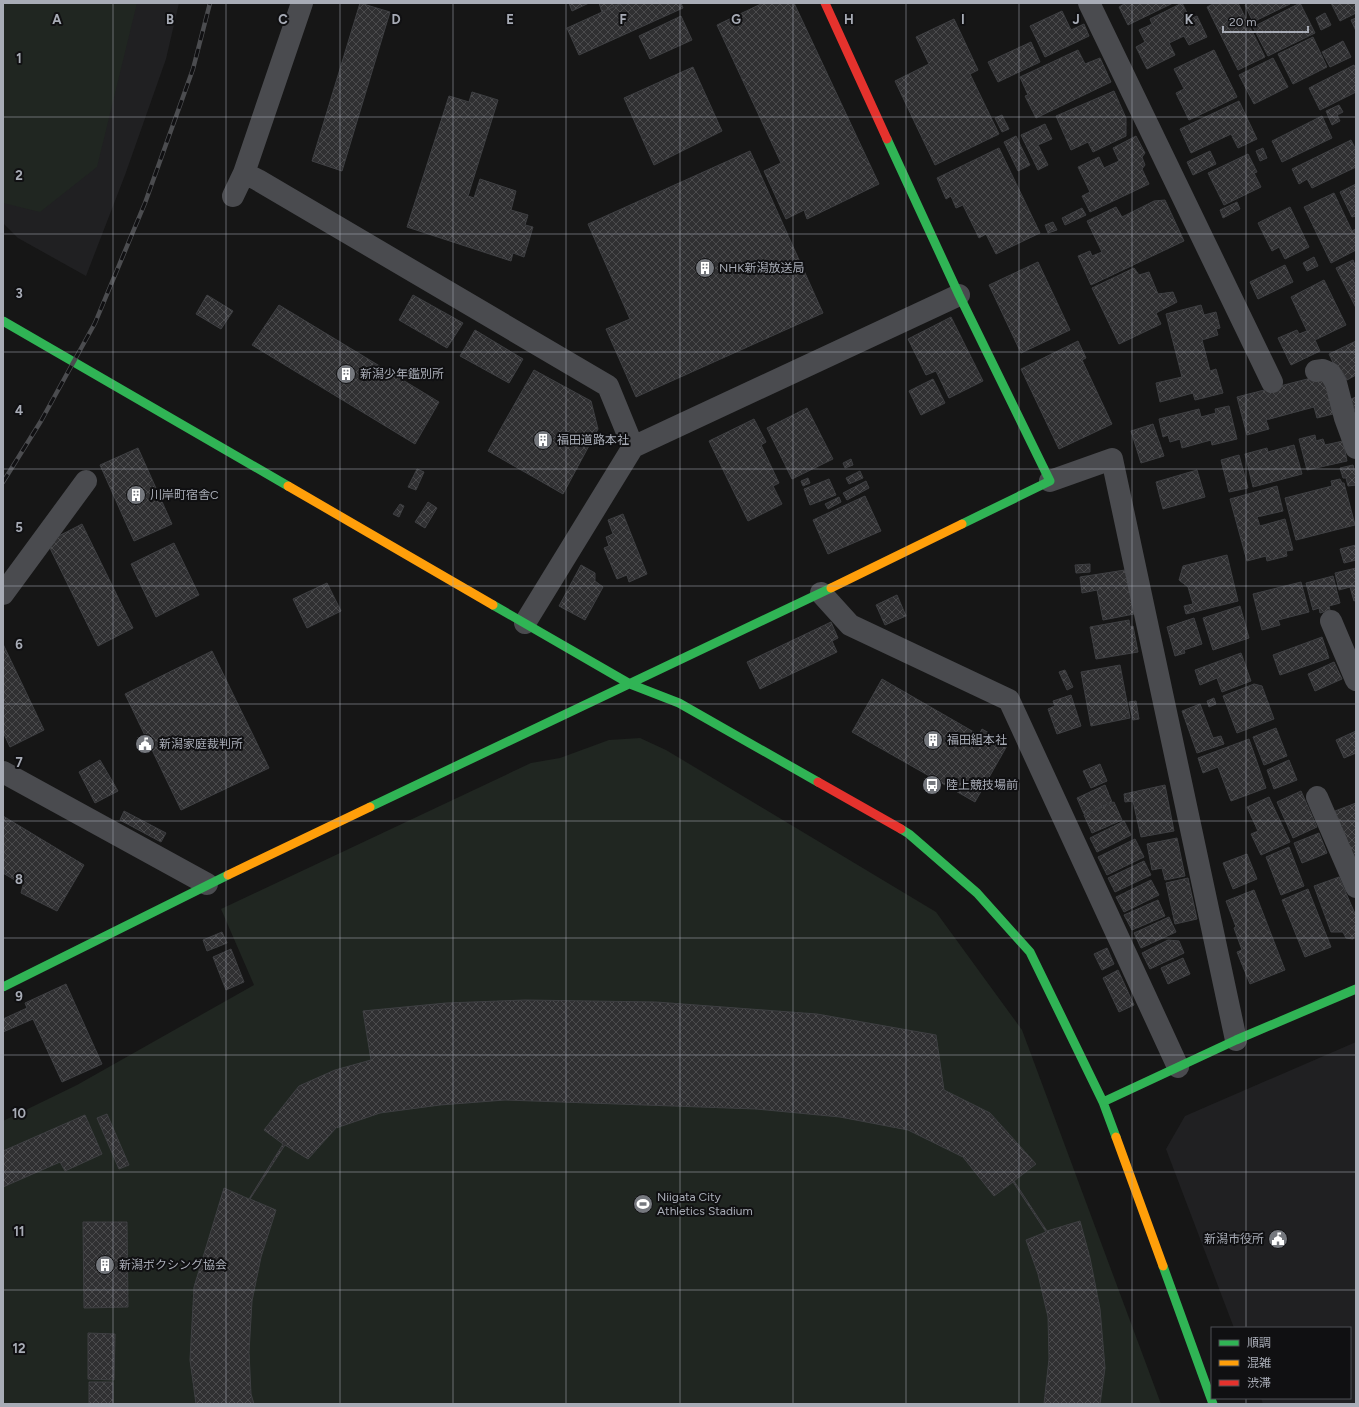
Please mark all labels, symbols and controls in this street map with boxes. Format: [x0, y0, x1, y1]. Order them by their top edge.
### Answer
scale bar [1223, 8, 1308, 34]
text: A [52, 12, 62, 27]
text: B [166, 12, 174, 27]
text: C [278, 12, 288, 27]
text: D [391, 12, 401, 27]
text: E [506, 12, 514, 27]
text: F [619, 12, 627, 27]
text: G [731, 12, 741, 27]
text: H [844, 12, 854, 27]
text: I [961, 12, 965, 27]
text: J [1072, 12, 1080, 27]
text: K [1185, 12, 1194, 27]
text: 20 m [1229, 15, 1257, 29]
text: 1 [16, 51, 22, 66]
text: 2 [15, 168, 23, 183]
building icon: NHK新潟放送局 [694, 257, 716, 279]
place label: NHK新潟放送局 [719, 261, 805, 275]
text: 3 [15, 286, 23, 301]
building icon: 新潟少年鑑別所 [335, 363, 357, 385]
place label: 新潟少年鑑別所 [360, 367, 444, 381]
text: 4 [15, 403, 23, 418]
building icon: 福田道路本社 [532, 429, 554, 451]
place label: 福田道路本社 [557, 433, 629, 447]
building icon: 川岸町宿舎C [125, 484, 147, 506]
place label: 川岸町宿舎C [150, 488, 219, 502]
text: 5 [15, 520, 23, 535]
text: 6 [15, 637, 23, 652]
building icon: 福田組本社 [922, 729, 944, 751]
public building icon: 新潟家庭裁判所 [134, 733, 156, 755]
place label: 福田組本社 [947, 733, 1007, 747]
place label: 新潟家庭裁判所 [159, 737, 243, 751]
text: 7 [15, 755, 23, 770]
bus stop icon: 陸上競技場前 [921, 774, 943, 796]
place label: 陸上競技場前 [946, 778, 1018, 792]
text: 8 [15, 872, 23, 887]
text: 9 [15, 989, 23, 1004]
text: 10 [12, 1106, 26, 1121]
place label: Niigata City Athletics Stadium [657, 1190, 753, 1218]
sports icon: Niigata City Athletics Stadium [632, 1193, 654, 1215]
text: 11 [14, 1224, 24, 1239]
public building icon: 新潟市役所 [1267, 1228, 1289, 1250]
place label: 新潟市役所 [1204, 1232, 1264, 1246]
building icon: 新潟ボクシング協会 [94, 1254, 116, 1276]
place label: 新潟ボクシング協会 [119, 1258, 227, 1272]
legend [1211, 1327, 1351, 1399]
text: 順調 [1247, 1336, 1271, 1350]
text: 12 [12, 1341, 26, 1356]
text: 混雑 [1247, 1356, 1271, 1370]
text: 渋滞 [1247, 1376, 1271, 1390]

